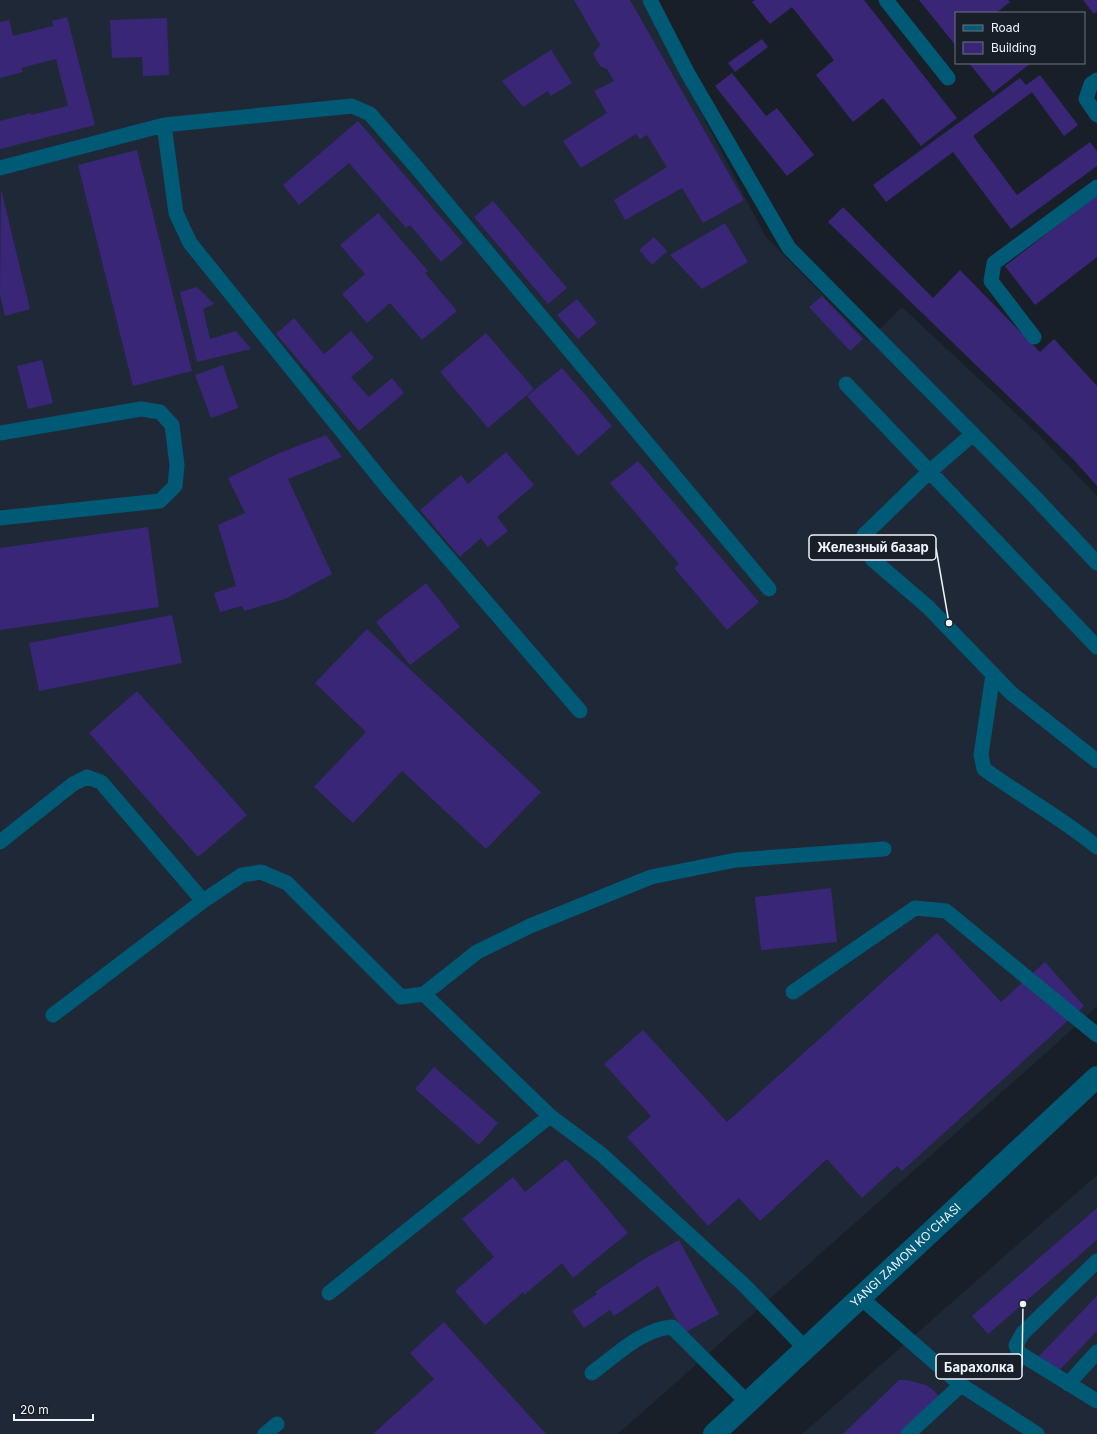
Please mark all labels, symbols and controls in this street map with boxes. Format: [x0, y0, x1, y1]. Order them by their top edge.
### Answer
legend [955, 12, 1085, 64]
text: Road [991, 20, 1020, 35]
text: Building [991, 40, 1036, 55]
callout: Железный базар [809, 535, 936, 560]
text: Железный базар [817, 539, 929, 555]
street label: YANGI ZAMON KO'CHASI [847, 1200, 964, 1310]
callout: Барахолка [936, 1354, 1022, 1379]
text: Барахолка [944, 1359, 1014, 1375]
scale bar [14, 1396, 93, 1422]
text: 20 m [20, 1402, 49, 1417]

